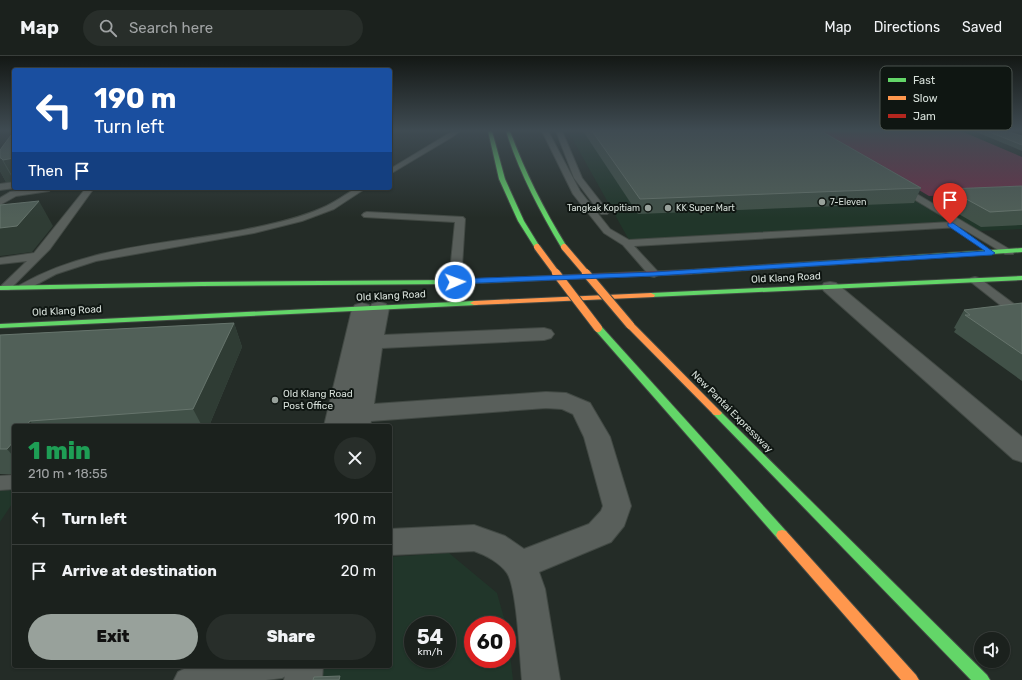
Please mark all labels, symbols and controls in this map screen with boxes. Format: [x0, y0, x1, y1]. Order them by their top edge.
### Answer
search box [83, 10, 363, 46]
text: Map [20, 16, 59, 39]
icon: search [97, 17, 119, 39]
text: Search here [129, 19, 213, 37]
text: Map [825, 19, 852, 36]
text: Directions [874, 19, 940, 36]
text: Saved [962, 19, 1002, 36]
legend [880, 66, 1012, 130]
text: Fast [913, 74, 936, 87]
text: 190 m [94, 82, 177, 115]
icon: left [28, 84, 80, 136]
text: Slow [913, 92, 938, 105]
text: Jam [913, 110, 936, 123]
text: Turn left [94, 116, 164, 138]
icon: arrive [71, 160, 93, 182]
text: Then [28, 162, 63, 180]
pin [933, 183, 967, 224]
icon: arrive [939, 189, 961, 211]
marker: 7-Eleven [817, 197, 827, 207]
place label: 7-Eleven [830, 197, 866, 207]
place label: Tangkak Kopitiam [567, 203, 640, 213]
marker: Tangkak Kopitiam [643, 203, 653, 213]
marker: KK Super Mart [663, 203, 673, 213]
place label: KK Super Mart [676, 203, 735, 213]
position arrow [434, 261, 476, 303]
street label: Old Klang Road [751, 270, 821, 286]
street label: Old Klang Road [356, 288, 426, 304]
street label: Old Klang Road [32, 303, 102, 319]
street label: New Pantai Expressway [689, 369, 776, 456]
place label: Old Klang Road Post Office [283, 388, 353, 412]
marker: Old Klang Road Post Office [270, 395, 280, 405]
text: 1 min [28, 437, 91, 465]
button: close [334, 437, 376, 479]
text: 210 m · 18:55 [28, 466, 107, 481]
icon: left [28, 508, 50, 530]
text: Turn left [62, 510, 127, 528]
text: 190 m [334, 510, 376, 528]
icon: arrive [28, 560, 50, 582]
text: Arrive at destination [62, 562, 217, 580]
text: 20 m [341, 562, 376, 580]
button: Exit [28, 614, 198, 660]
button: Share [206, 614, 376, 660]
speed limit sign: 60 [464, 616, 516, 668]
text: 54 [417, 625, 443, 649]
map controls [974, 632, 1010, 668]
button: sound [974, 632, 1010, 668]
text: km/h [418, 646, 442, 658]

